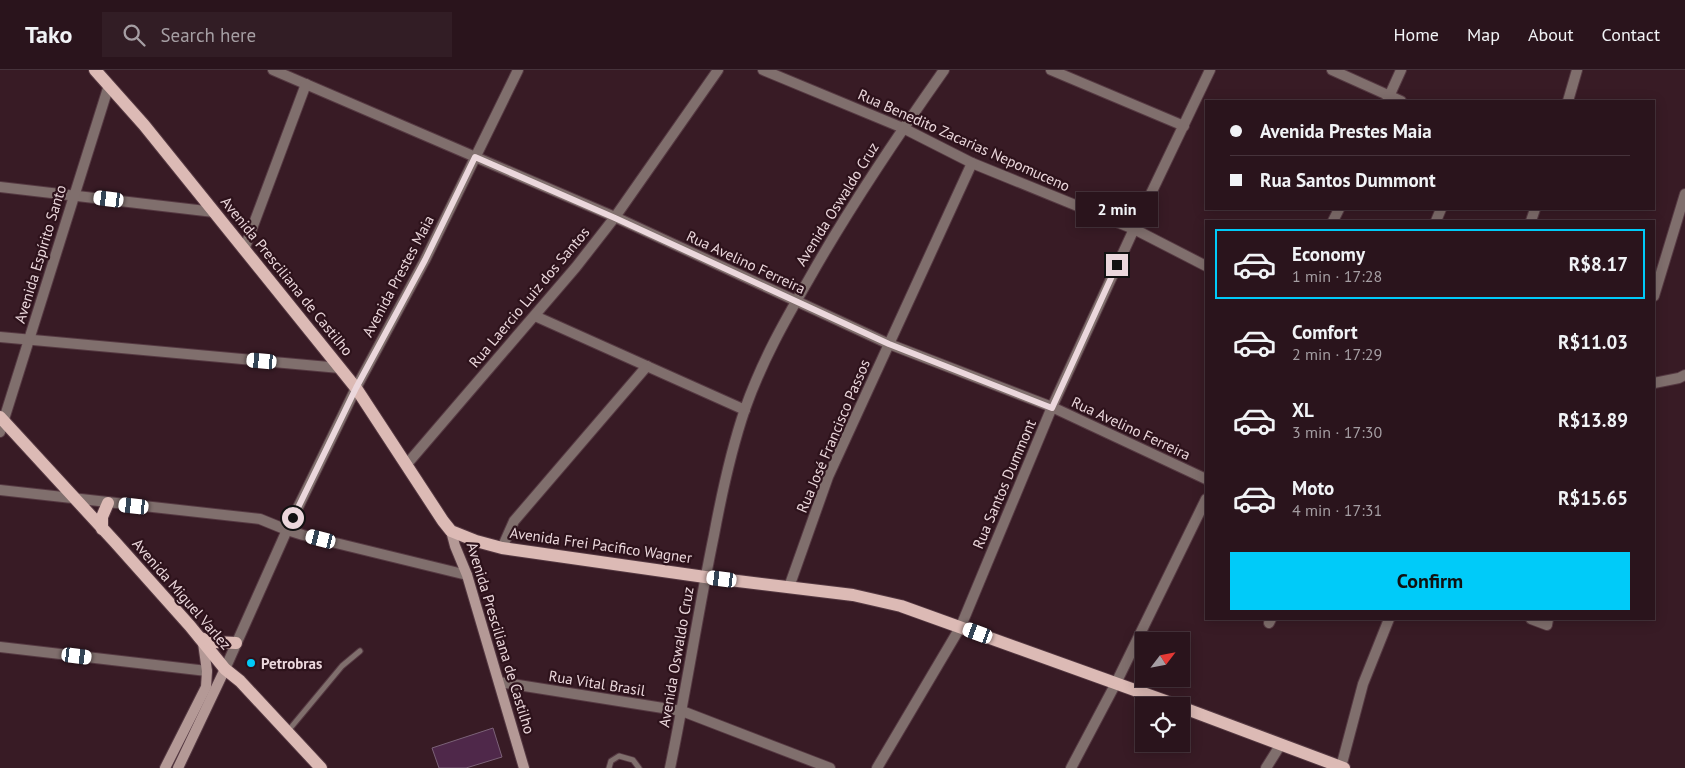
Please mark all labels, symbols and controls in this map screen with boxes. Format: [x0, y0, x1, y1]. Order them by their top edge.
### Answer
search box [102, 12, 452, 57]
text: Tako [25, 19, 72, 50]
icon: search [120, 21, 148, 49]
text: Search here [160, 23, 256, 47]
text: Home [1393, 23, 1439, 46]
text: Map [1467, 23, 1500, 46]
text: About [1528, 23, 1574, 46]
text: Contact [1602, 23, 1660, 46]
street label: Rua Benedito Zacarias Nepomuceno [855, 85, 1073, 195]
text: Avenida Prestes Maia [1260, 119, 1432, 143]
street label: Avenida Oswaldo Cruz [791, 139, 883, 269]
text: Rua Santos Dummont [1260, 168, 1436, 192]
street label: Avenida Espírito Santo [10, 182, 70, 326]
car [93, 190, 124, 208]
callout: 2 min [1076, 192, 1158, 228]
street label: Avenida Presciliana de Castilho [217, 193, 357, 359]
text: 2 min [1097, 199, 1137, 219]
street label: Avenida Prestes Maia [358, 212, 438, 340]
street label: Rua Laercio Luiz dos Santos [465, 223, 593, 371]
street label: Rua Avelino Ferreira [683, 226, 809, 298]
icon: car [1232, 242, 1277, 287]
text: Economy [1292, 242, 1365, 266]
text: R$8.17 [1569, 252, 1628, 276]
route end [1106, 254, 1128, 276]
text: 1 min · 17:28 [1292, 266, 1382, 286]
icon: car [1232, 320, 1277, 365]
text: Comfort [1292, 320, 1358, 344]
text: R$11.03 [1558, 330, 1628, 354]
text: 2 min · 17:29 [1292, 344, 1382, 364]
car [246, 352, 277, 370]
street label: Rua José Francisco Passos [792, 356, 874, 516]
street label: Rua Avelino Ferreira [1068, 392, 1194, 464]
icon: car [1232, 398, 1277, 443]
text: XL [1292, 398, 1314, 422]
text: R$13.89 [1558, 408, 1628, 432]
street label: Rua Santos Dummont [968, 416, 1040, 552]
text: 3 min · 17:30 [1292, 422, 1382, 442]
icon: car [1232, 476, 1277, 521]
text: Moto [1292, 476, 1334, 500]
text: R$15.65 [1558, 486, 1628, 510]
car [118, 497, 149, 515]
text: 4 min · 17:31 [1292, 500, 1382, 520]
route start [282, 507, 304, 529]
street label: Avenida Frei Pacifico Wagner [509, 523, 693, 567]
car [304, 528, 337, 550]
street label: Avenida Miguel Varlez [129, 535, 235, 653]
street label: Avenida Presciliana de Castilho [463, 540, 539, 736]
button: Confirm [1230, 552, 1630, 610]
car [706, 570, 737, 588]
street label: Avenida Oswaldo Cruz [654, 585, 698, 729]
car [961, 621, 994, 645]
north arrow [1135, 632, 1190, 688]
map controls [1135, 632, 1190, 752]
car [61, 647, 92, 665]
place label: Petrobras [261, 654, 322, 673]
marker: Petrobras [245, 657, 257, 669]
street label: Rua Vital Brasil [547, 666, 647, 700]
button: locate [1135, 697, 1190, 752]

